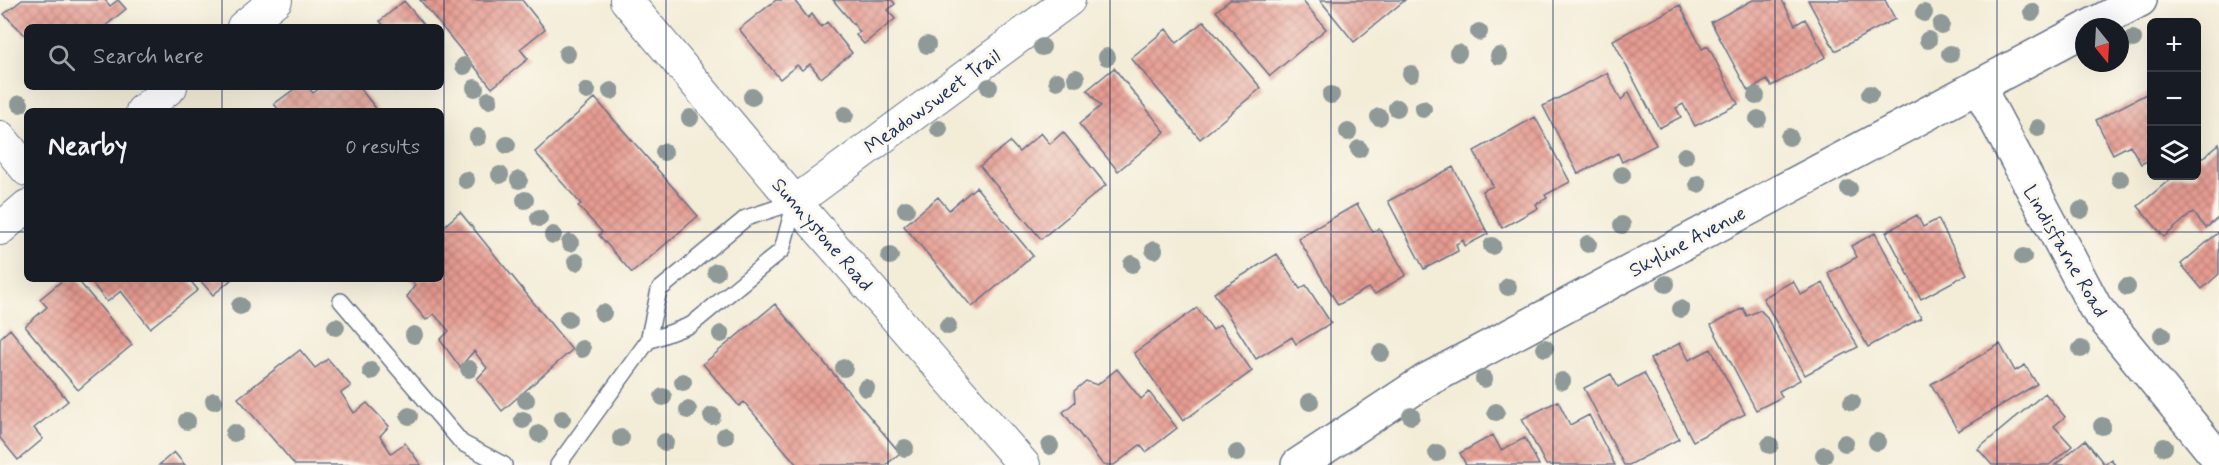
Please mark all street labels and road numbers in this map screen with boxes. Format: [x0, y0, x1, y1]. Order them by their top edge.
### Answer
street label: Meadowsweet Trail [859, 44, 1007, 161]
street label: Sunnystone Road [765, 172, 879, 298]
street label: Lindisfarne Road [2016, 181, 2114, 323]
street label: Skyline Avenue [1624, 200, 1751, 284]

